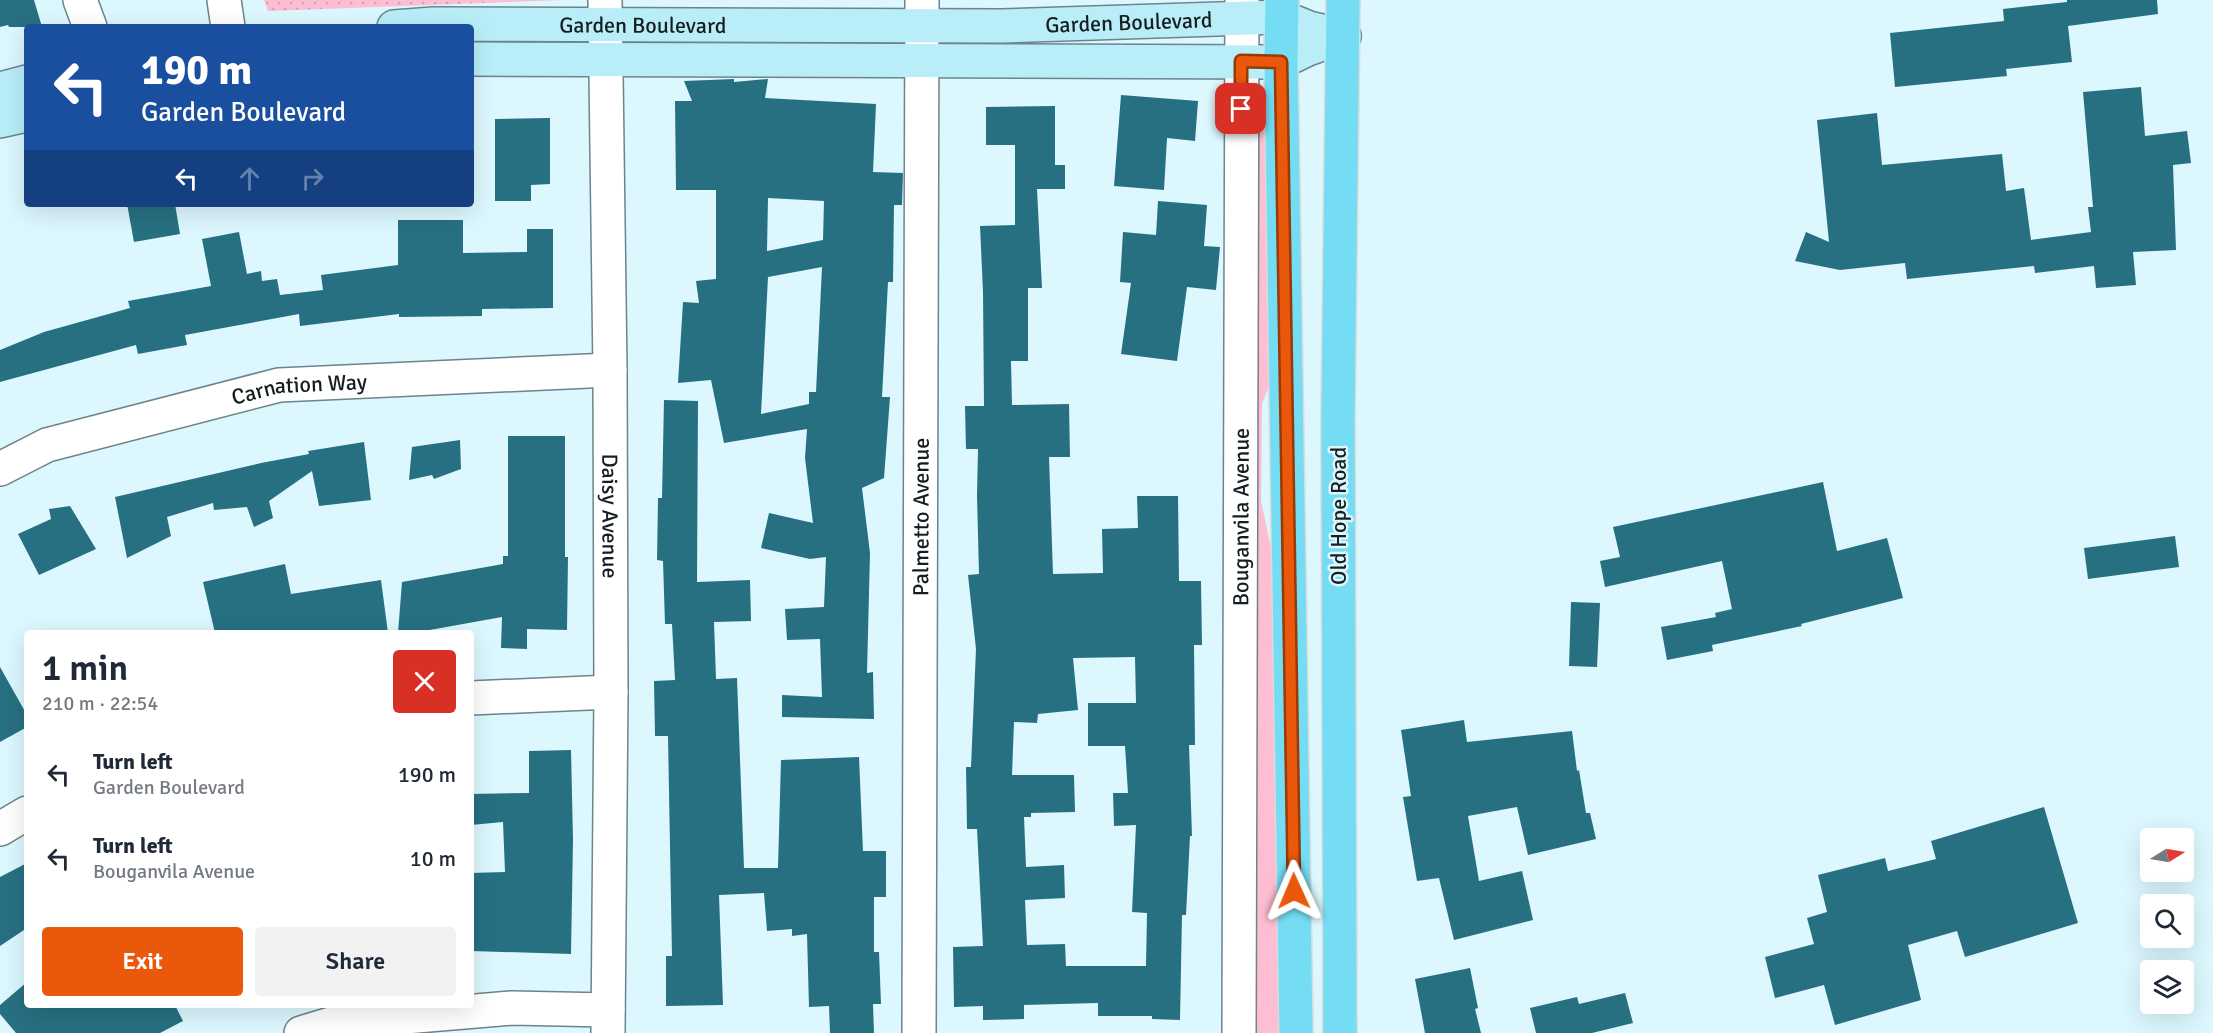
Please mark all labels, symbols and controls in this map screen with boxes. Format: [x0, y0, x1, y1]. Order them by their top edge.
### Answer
street label: Garden Boulevard [1045, 6, 1213, 38]
street label: Garden Boulevard [559, 11, 727, 39]
text: 190 m [141, 45, 252, 96]
icon: left [42, 48, 120, 126]
pin [1215, 83, 1266, 134]
icon: arrive [1224, 92, 1257, 125]
text: Garden Boulevard [141, 96, 346, 129]
icon: left [170, 162, 203, 195]
icon: ahead [233, 162, 266, 195]
icon: right [296, 162, 329, 195]
street label: Carnation Way [228, 368, 368, 410]
street label: Bouganvila Avenue [1227, 428, 1254, 606]
street label: Palmetto Avenue [907, 438, 934, 596]
street label: Old Hope Road [1325, 447, 1352, 585]
street label: Daisy Avenue [597, 453, 624, 578]
text: 1 min [42, 646, 128, 691]
button: close [393, 650, 456, 713]
text: 210 m · 22:54 [42, 691, 158, 716]
text: Turn left [93, 748, 173, 775]
icon: left [42, 758, 75, 791]
text: 190 m [398, 761, 456, 788]
text: Garden Boulevard [93, 775, 245, 800]
north arrow [2140, 828, 2194, 882]
map controls [2140, 828, 2194, 1014]
text: Turn left [93, 832, 173, 859]
icon: left [42, 842, 75, 875]
text: 10 m [410, 845, 456, 872]
text: Bouganvila Avenue [93, 859, 255, 884]
position arrow [1262, 859, 1326, 923]
button: search [2140, 894, 2194, 948]
button: Exit [42, 927, 243, 996]
button: Share [255, 927, 456, 996]
button: layers [2140, 960, 2194, 1014]

